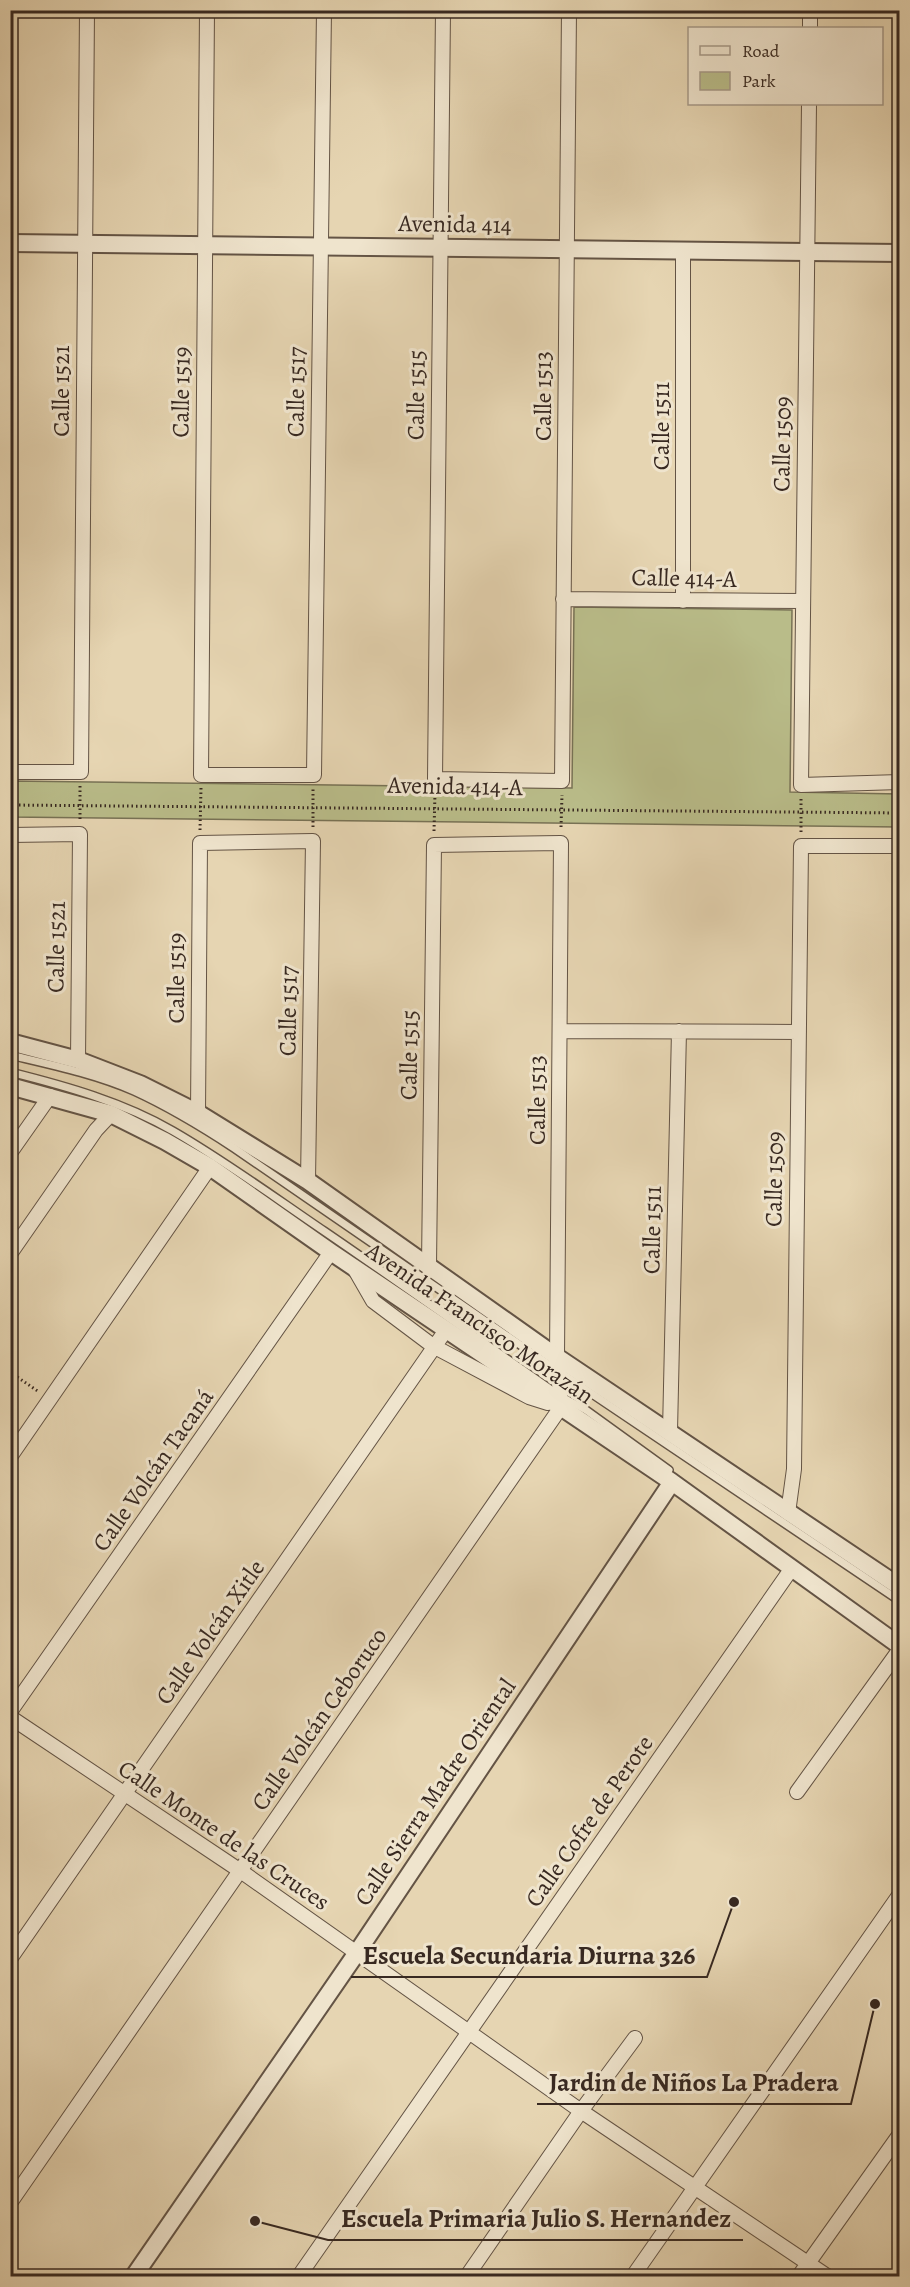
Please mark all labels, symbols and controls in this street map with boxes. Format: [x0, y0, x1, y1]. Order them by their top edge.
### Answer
legend [688, 27, 883, 105]
text: Road [742, 39, 780, 63]
text: Park [742, 69, 776, 93]
street label: Avenida 414 [397, 207, 512, 241]
street label: Calle 1521 [45, 345, 77, 437]
street label: Calle 1519 [164, 346, 198, 438]
street label: Calle 1517 [279, 346, 313, 437]
street label: Calle 1515 [399, 349, 433, 441]
street label: Calle 1513 [527, 351, 559, 441]
street label: Calle 1511 [645, 382, 677, 470]
street label: Calle 1509 [765, 396, 799, 492]
street label: Calle 414-A [631, 561, 738, 595]
street label: Avenida 414-A [386, 769, 524, 803]
street label: Calle 1521 [39, 901, 73, 993]
street label: Calle 1519 [160, 932, 192, 1024]
street label: Calle 1517 [271, 965, 305, 1056]
street label: Calle 1515 [392, 1009, 426, 1101]
street label: Calle 1513 [521, 1055, 553, 1145]
street label: Calle 1509 [757, 1131, 791, 1227]
street label: Calle 1511 [635, 1186, 669, 1274]
street label: Avenida Francisco Morazán [359, 1234, 600, 1411]
street label: Calle Volcán Tacaná [85, 1382, 222, 1558]
street label: Calle Volcán Xitle [148, 1553, 272, 1711]
street label: Calle Volcán Ceboruco [244, 1621, 394, 1817]
street label: Calle Sierra Madre Oriental [347, 1672, 523, 1912]
street label: Calle Cofre de Perote [518, 1729, 660, 1913]
street label: Calle Monte de las Cruces [112, 1752, 336, 1918]
callout: Escuela Secundaria Diurna 326 [351, 1933, 707, 1977]
text: Escuela Secundaria Diurna 326 [363, 1938, 695, 1973]
callout: Jardin de Niños La Pradera [537, 2060, 851, 2104]
text: Jardin de Niños La Pradera [549, 2065, 839, 2100]
callout: Escuela Primaria Julio S. Hernandez [328, 2196, 743, 2240]
text: Escuela Primaria Julio S. Hernandez [341, 2201, 731, 2236]

